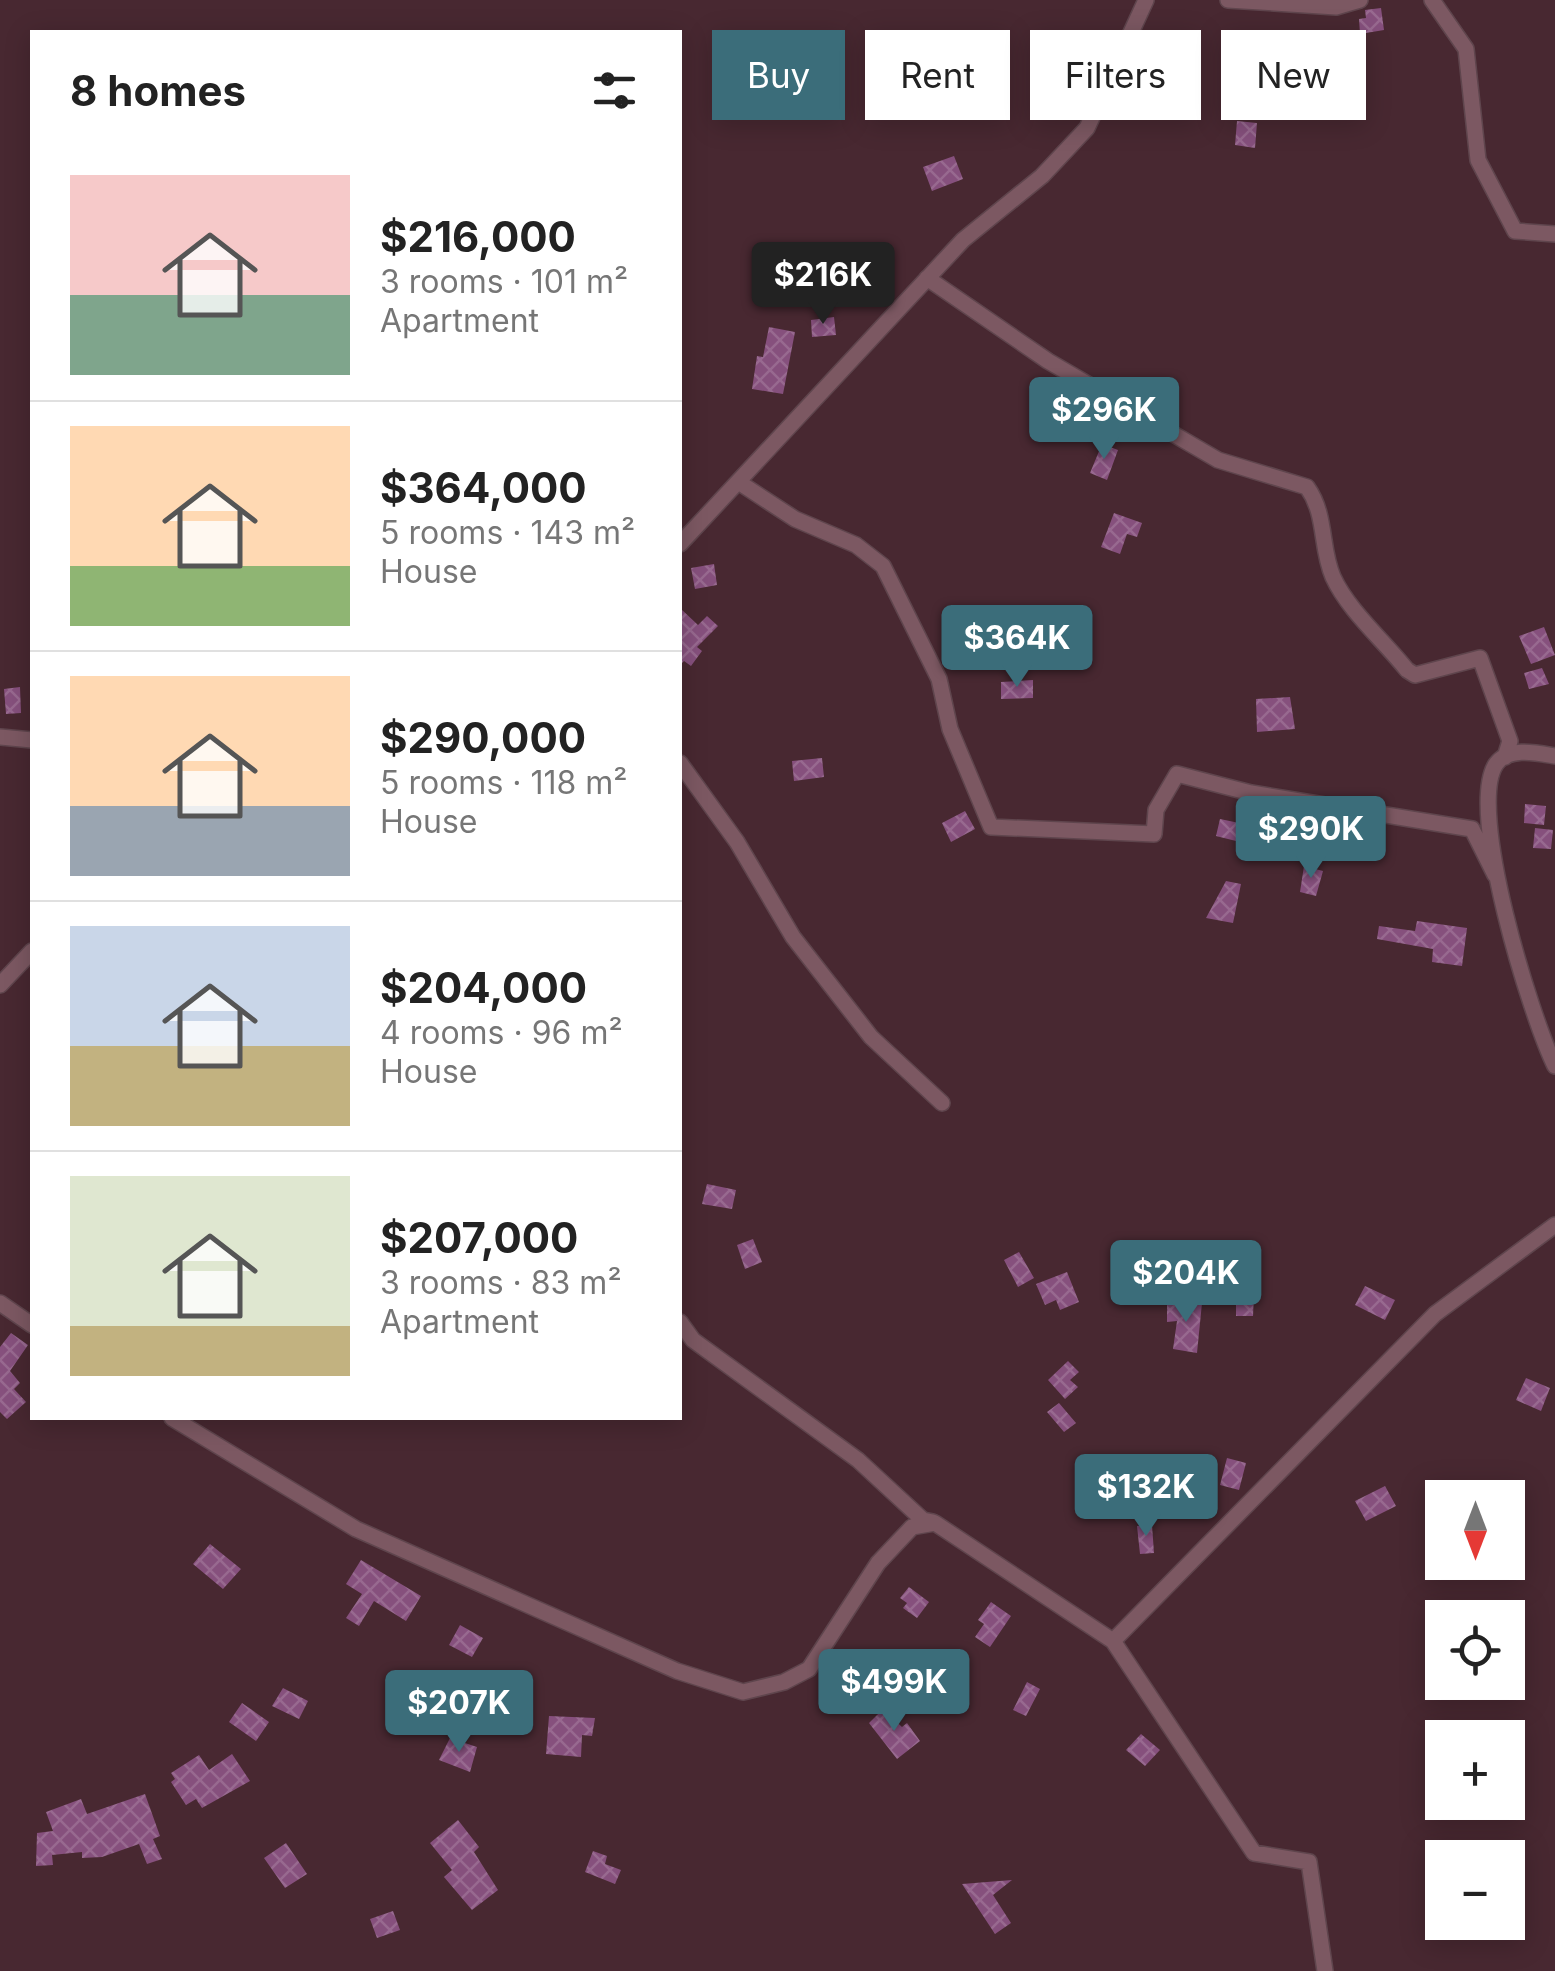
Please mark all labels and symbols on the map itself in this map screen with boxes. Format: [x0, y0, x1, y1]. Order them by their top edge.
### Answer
pin: $216K [753, 242, 893, 327]
pin: $296K [1034, 377, 1174, 462]
pin: $364K [947, 605, 1087, 690]
pin: $290K [1241, 796, 1381, 881]
pin: $204K [1116, 1240, 1256, 1325]
pin: $132K [1076, 1454, 1216, 1539]
north arrow [1425, 1480, 1525, 1580]
pin: $499K [824, 1649, 964, 1734]
pin: $207K [389, 1670, 529, 1755]

